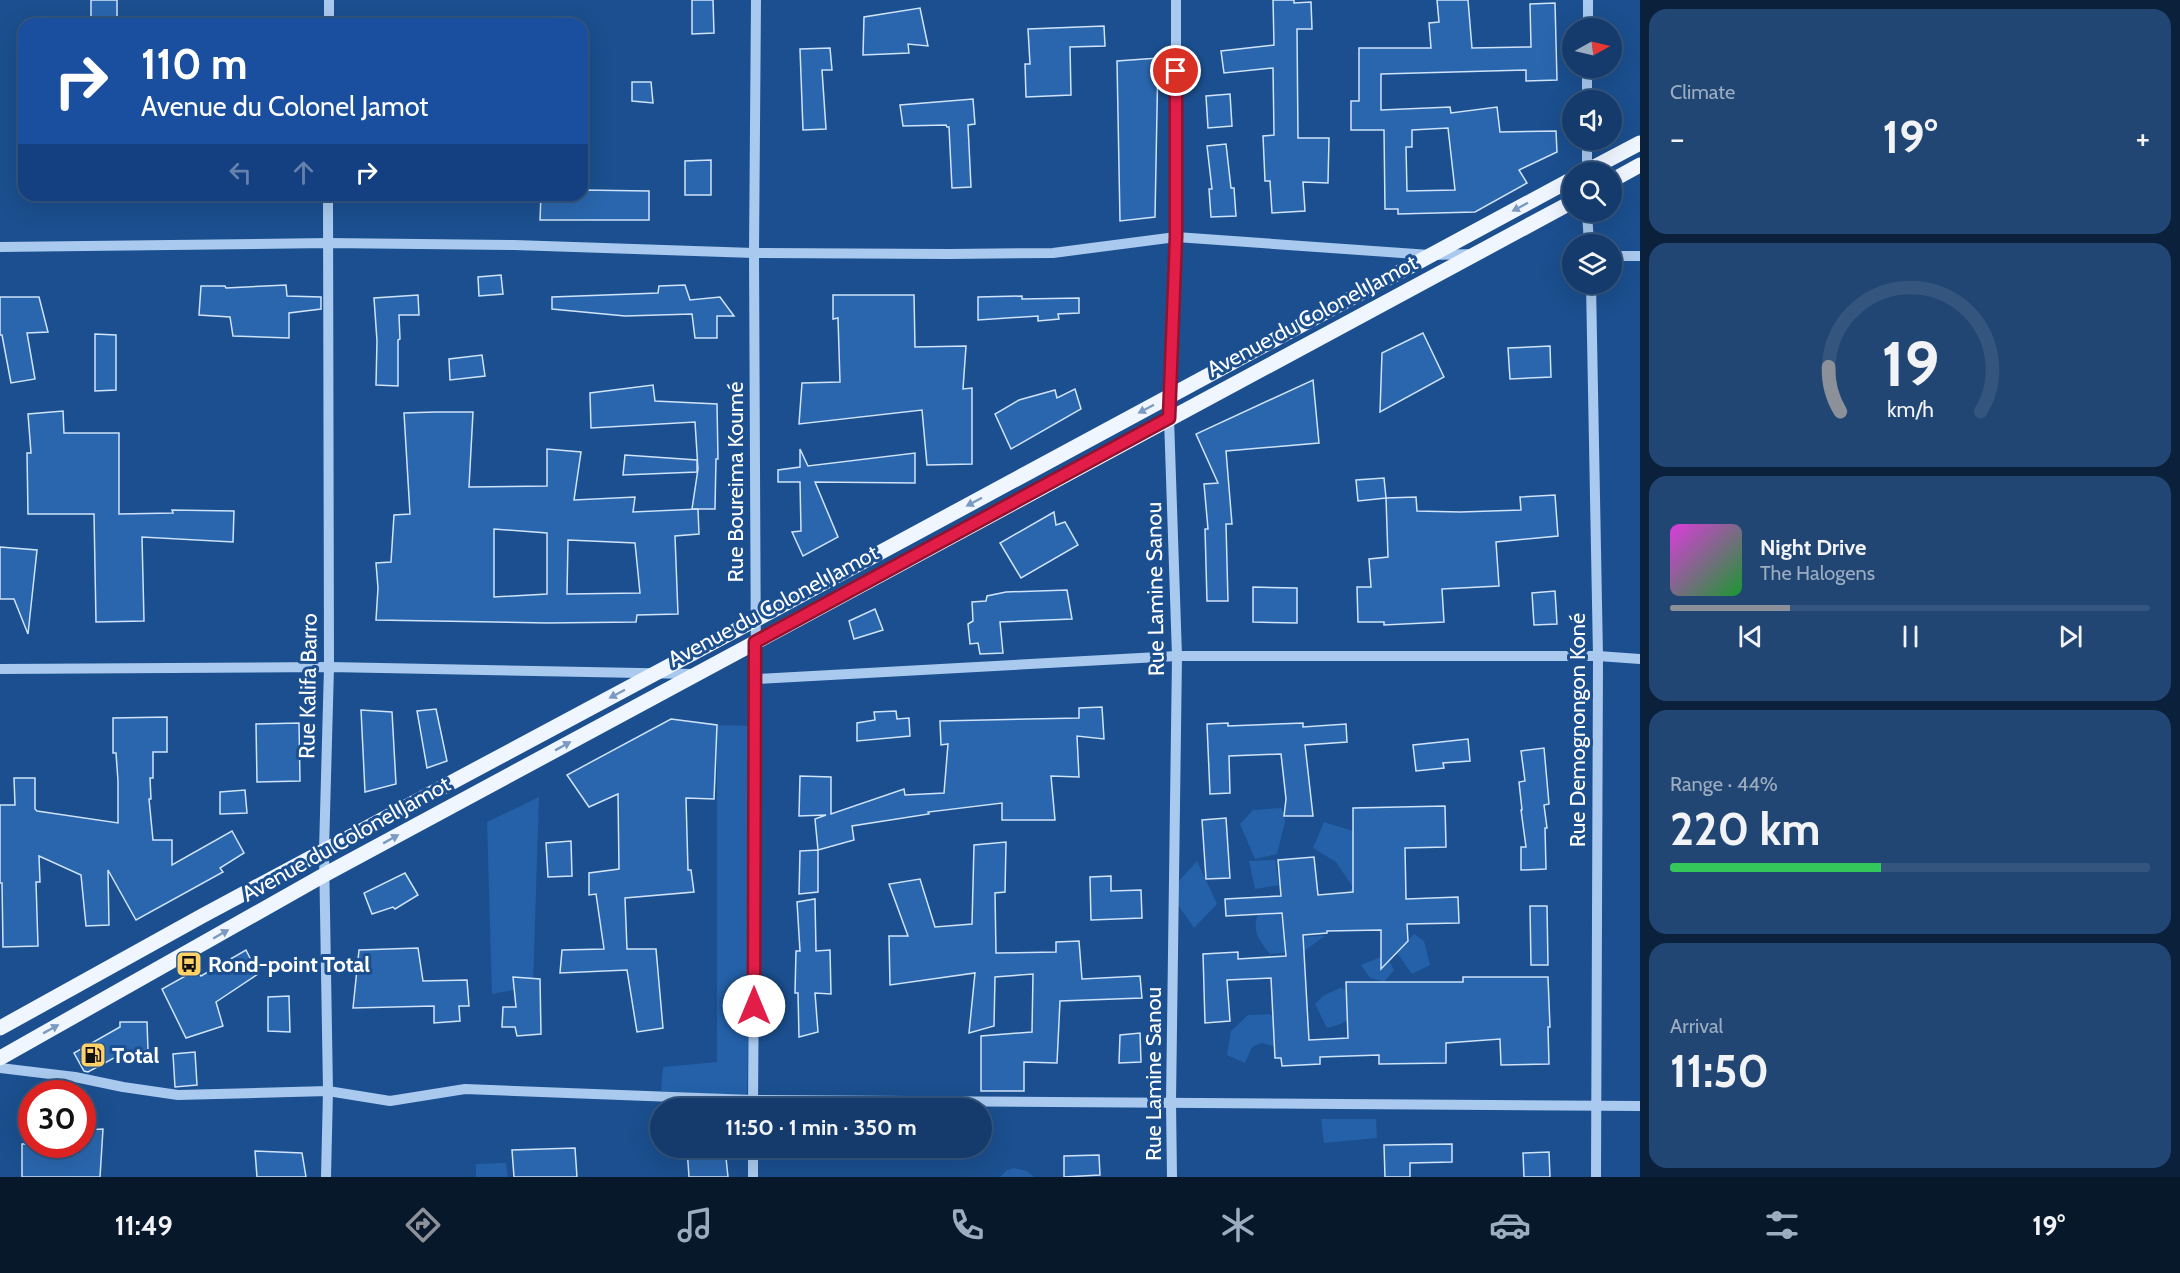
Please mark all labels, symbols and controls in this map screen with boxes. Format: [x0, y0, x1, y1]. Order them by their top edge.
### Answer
north arrow [1562, 18, 1622, 78]
map controls [1562, 18, 1622, 294]
text: 110 m [141, 38, 248, 90]
icon: right [42, 42, 120, 120]
pin [1150, 45, 1201, 96]
icon: arrive [1159, 54, 1192, 87]
text: Climate [1670, 80, 1735, 104]
text: Avenue du Colonel Jamot [141, 90, 428, 123]
button: sound [1562, 90, 1622, 150]
text: 19° [1883, 110, 1937, 164]
text: − [1670, 118, 1685, 158]
text: + [2135, 118, 2150, 158]
icon: left [224, 156, 257, 189]
icon: ahead [287, 156, 320, 189]
icon: right [350, 156, 383, 189]
button: search [1562, 162, 1622, 222]
one-way arrow [1512, 202, 1529, 212]
button: layers [1562, 234, 1622, 294]
street label: Avenue du Colonel Jamot [1202, 249, 1422, 383]
text: 19 [1881, 326, 1939, 402]
street label: Rue Boureima Koumé [722, 382, 749, 582]
text: km/h [1887, 396, 1933, 422]
one-way arrow [1137, 404, 1154, 414]
one-way arrow [965, 497, 982, 507]
street label: Rue Lamine Sanou [1140, 502, 1170, 676]
text: Night Drive [1760, 534, 1866, 561]
street label: Avenue du Colonel Jamot [663, 539, 883, 673]
text: The Halogens [1760, 561, 1875, 585]
street label: Rue Kalifa Barro [293, 613, 323, 759]
street label: Rue Demognongon Koné [1564, 613, 1591, 847]
icon: previous [1734, 620, 1767, 653]
icon: pause [1894, 620, 1927, 653]
icon: next [2054, 620, 2087, 653]
one-way arrow [609, 689, 626, 699]
one-way arrow [555, 741, 572, 751]
street label: Avenue du Colonel Jamot [237, 770, 455, 908]
text: Range · 44% [1670, 772, 1778, 796]
text: 220 km [1670, 802, 1820, 856]
one-way arrow [383, 834, 400, 844]
one-way arrow [213, 929, 230, 939]
bus stop icon: Rond-point Total [174, 949, 204, 979]
place label: Rond-point Total [208, 951, 370, 978]
position arrow [722, 974, 786, 1038]
street label: Rue Lamine Sanou [1140, 987, 1167, 1161]
text: Arrival [1670, 1014, 1723, 1038]
one-way arrow [43, 1024, 60, 1034]
fuel station icon: Total [78, 1040, 108, 1070]
place label: Total [112, 1042, 160, 1069]
text: 11:50 [1670, 1044, 1769, 1098]
speed limit sign: 30 [18, 1080, 96, 1158]
text: 11:50 · 1 min · 350 m [725, 1114, 917, 1141]
icon: directions [402, 1204, 444, 1246]
icon: music [674, 1204, 716, 1246]
icon: phone [946, 1204, 988, 1246]
icon: climate [1217, 1204, 1259, 1246]
icon: car [1489, 1204, 1531, 1246]
icon: filters [1761, 1204, 1803, 1246]
text: 11:49 [115, 1209, 173, 1242]
text: 19° [2032, 1209, 2065, 1242]

